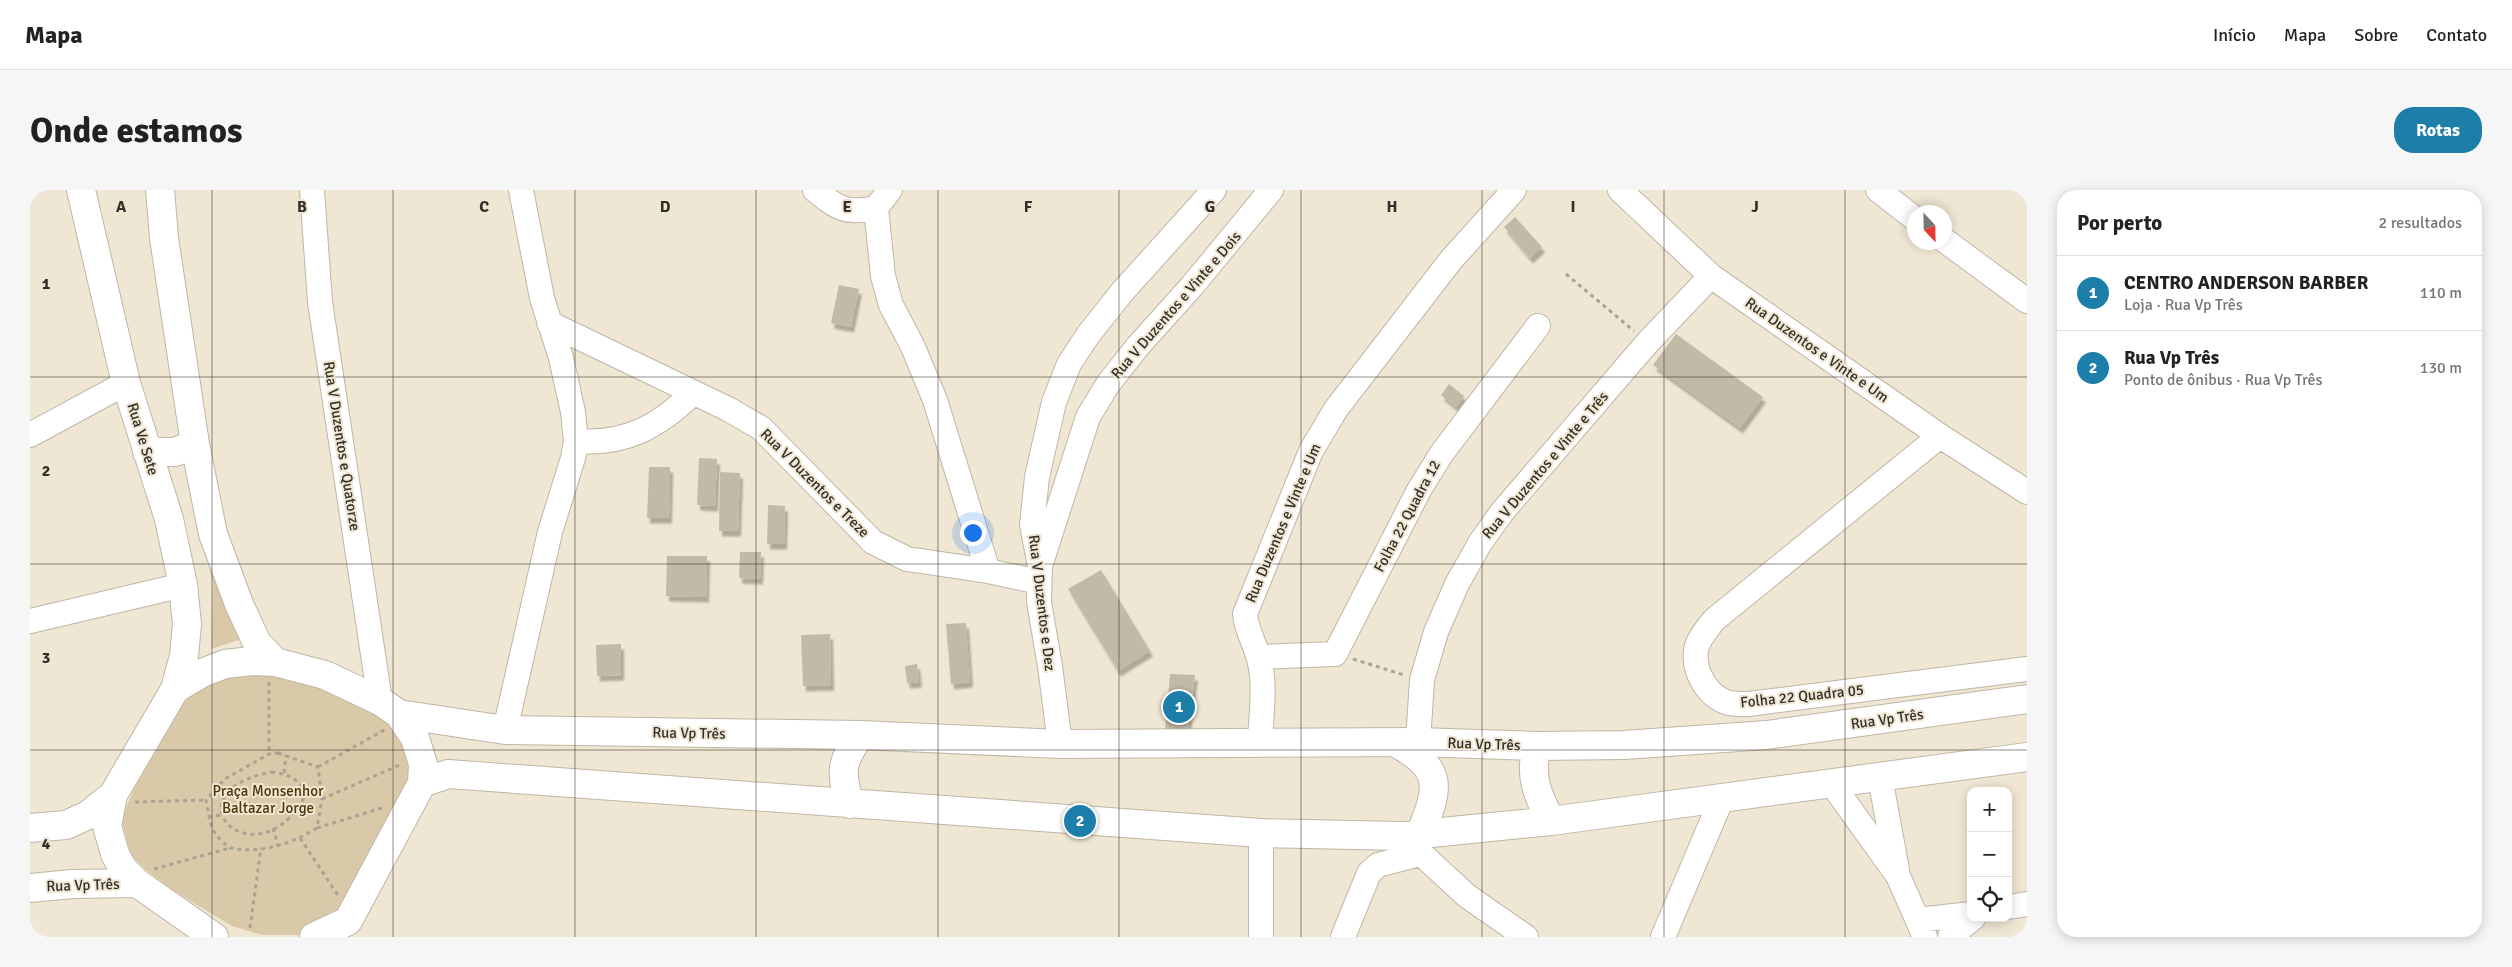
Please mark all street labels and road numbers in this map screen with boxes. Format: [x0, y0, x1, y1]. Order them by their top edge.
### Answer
street label: Rua V Duzentos e Vinte e Dois [1107, 227, 1245, 382]
street label: Rua Duzentos e Vinte e Um [1742, 294, 1892, 406]
street label: Rua V Duzentos e Quatorze [320, 360, 364, 532]
street label: Rua V Duzentos e Vinte e Três [1478, 387, 1612, 542]
street label: Rua Ve Sete [123, 401, 163, 477]
street label: Rua V Duzentos e Treze [757, 425, 873, 541]
street label: Rua Duzentos e Vinte e Um [1241, 441, 1325, 605]
street label: Folha 22 Quadra 12 [1370, 457, 1444, 575]
street label: Rua V Duzentos e Dez [1025, 534, 1059, 673]
street label: Folha 22 Quadra 05 [1739, 681, 1865, 711]
street label: Rua Vp Três [1850, 705, 1925, 733]
street label: Rua Vp Três [652, 723, 726, 743]
street label: Rua Vp Três [1447, 734, 1521, 754]
street label: Rua Vp Três [46, 875, 120, 895]

